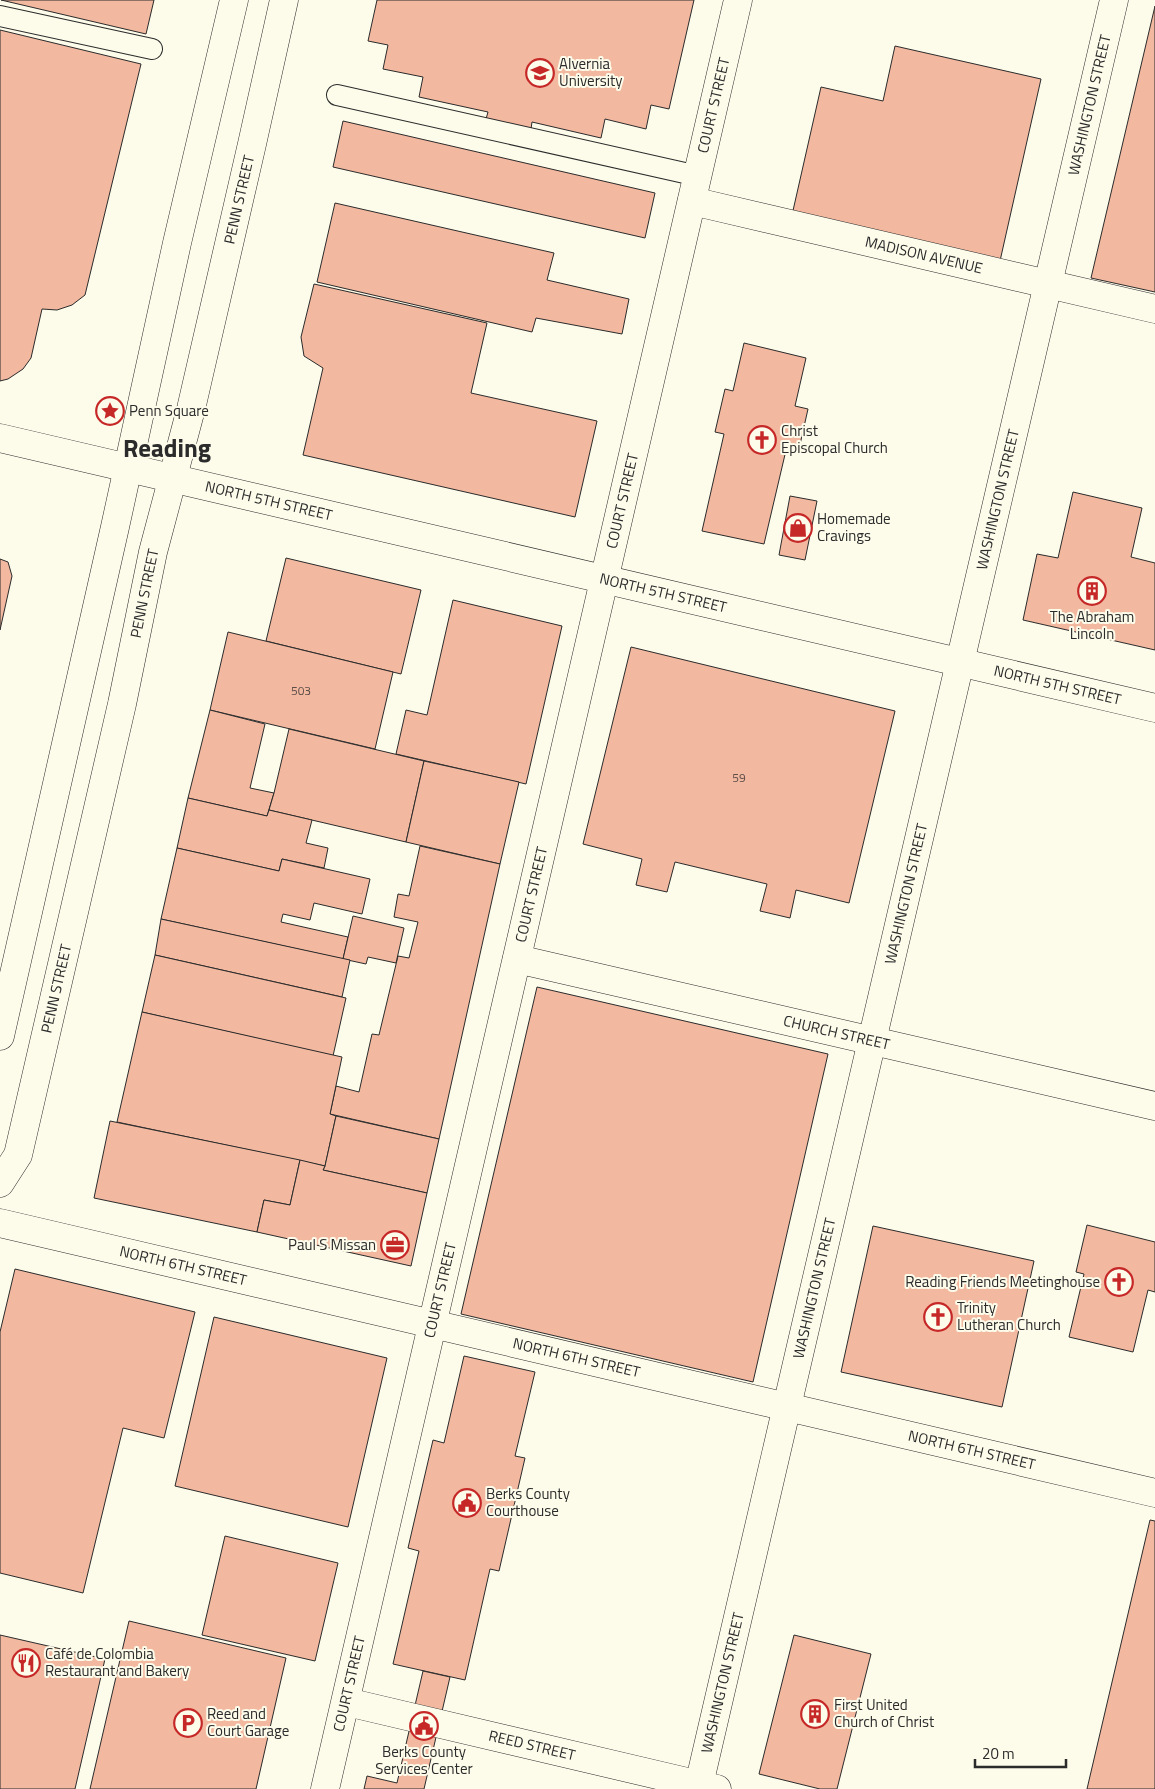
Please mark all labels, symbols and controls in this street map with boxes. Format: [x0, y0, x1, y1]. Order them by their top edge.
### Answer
street label: WASHINGTON STREET [1062, 32, 1117, 178]
place label: Alvernia University [559, 52, 623, 92]
street label: COURT STREET [691, 55, 735, 155]
school or university icon: Alvernia University [525, 58, 555, 88]
street label: PENN STREET [217, 153, 260, 246]
street label: MADISON AVENUE [863, 230, 985, 279]
place icon: Penn Square [95, 396, 125, 426]
place label: Penn Square [129, 399, 209, 422]
place label: Christ Episcopal Church [781, 419, 888, 459]
church icon: Christ Episcopal Church [747, 425, 777, 455]
street label: WASHINGTON STREET [970, 426, 1025, 572]
district label: Reading [123, 429, 211, 467]
street label: COURT STREET [600, 451, 644, 551]
street label: NORTH 5TH STREET [203, 474, 335, 526]
place label: Homemade Cravings [817, 507, 891, 547]
shop icon: Homemade Cravings [783, 513, 813, 543]
street label: PENN STREET [124, 547, 164, 640]
street label: NORTH 5TH STREET [597, 567, 729, 619]
building icon: The Abraham Lincoln [1077, 576, 1107, 606]
place label: The Abraham Lincoln [1050, 605, 1134, 645]
street label: NORTH 5TH STREET [992, 659, 1124, 711]
house number: 503 [291, 681, 311, 700]
house number: 59 [732, 768, 746, 787]
street label: WASHINGTON STREET [878, 821, 933, 966]
street label: COURT STREET [509, 844, 553, 945]
street label: PENN STREET [34, 942, 77, 1035]
street label: CHURCH STREET [781, 1009, 892, 1056]
street label: WASHINGTON STREET [786, 1215, 841, 1361]
office icon: Paul S Missan [380, 1230, 410, 1260]
place label: Paul S Missan [288, 1233, 376, 1256]
street label: NORTH 6TH STREET [117, 1239, 249, 1291]
street label: COURT STREET [417, 1240, 462, 1340]
church icon: Reading Friends Meetinghouse [1104, 1267, 1134, 1297]
place label: Reading Friends Meetinghouse [905, 1270, 1100, 1293]
place label: Trinity Lutheran Church [957, 1296, 1061, 1336]
church icon: Trinity Lutheran Church [923, 1302, 953, 1332]
street label: NORTH 6TH STREET [511, 1331, 643, 1383]
street label: NORTH 6TH STREET [906, 1424, 1038, 1476]
place label: Berks County Courthouse [486, 1482, 570, 1522]
public building icon: Berks County Courthouse [452, 1488, 482, 1518]
street label: WASHINGTON STREET [695, 1610, 750, 1755]
street label: COURT STREET [327, 1633, 371, 1734]
place label: Café de Colombia Restaurant and Bakery [45, 1642, 189, 1682]
restaurant icon: Café de Colombia Restaurant and Bakery [11, 1648, 41, 1678]
place label: First United Church of Christ [834, 1693, 935, 1733]
building icon: First United Church of Christ [800, 1699, 830, 1729]
place label: Reed and Court Garage [207, 1702, 289, 1742]
parking icon: Reed and Court Garage [173, 1708, 203, 1738]
public building icon: Berks County Services Center [409, 1711, 439, 1741]
street label: REED STREET [486, 1724, 578, 1766]
scale bar [975, 1736, 1066, 1768]
place label: Berks County Services Center [375, 1740, 473, 1780]
text: 20 m [982, 1742, 1015, 1765]

